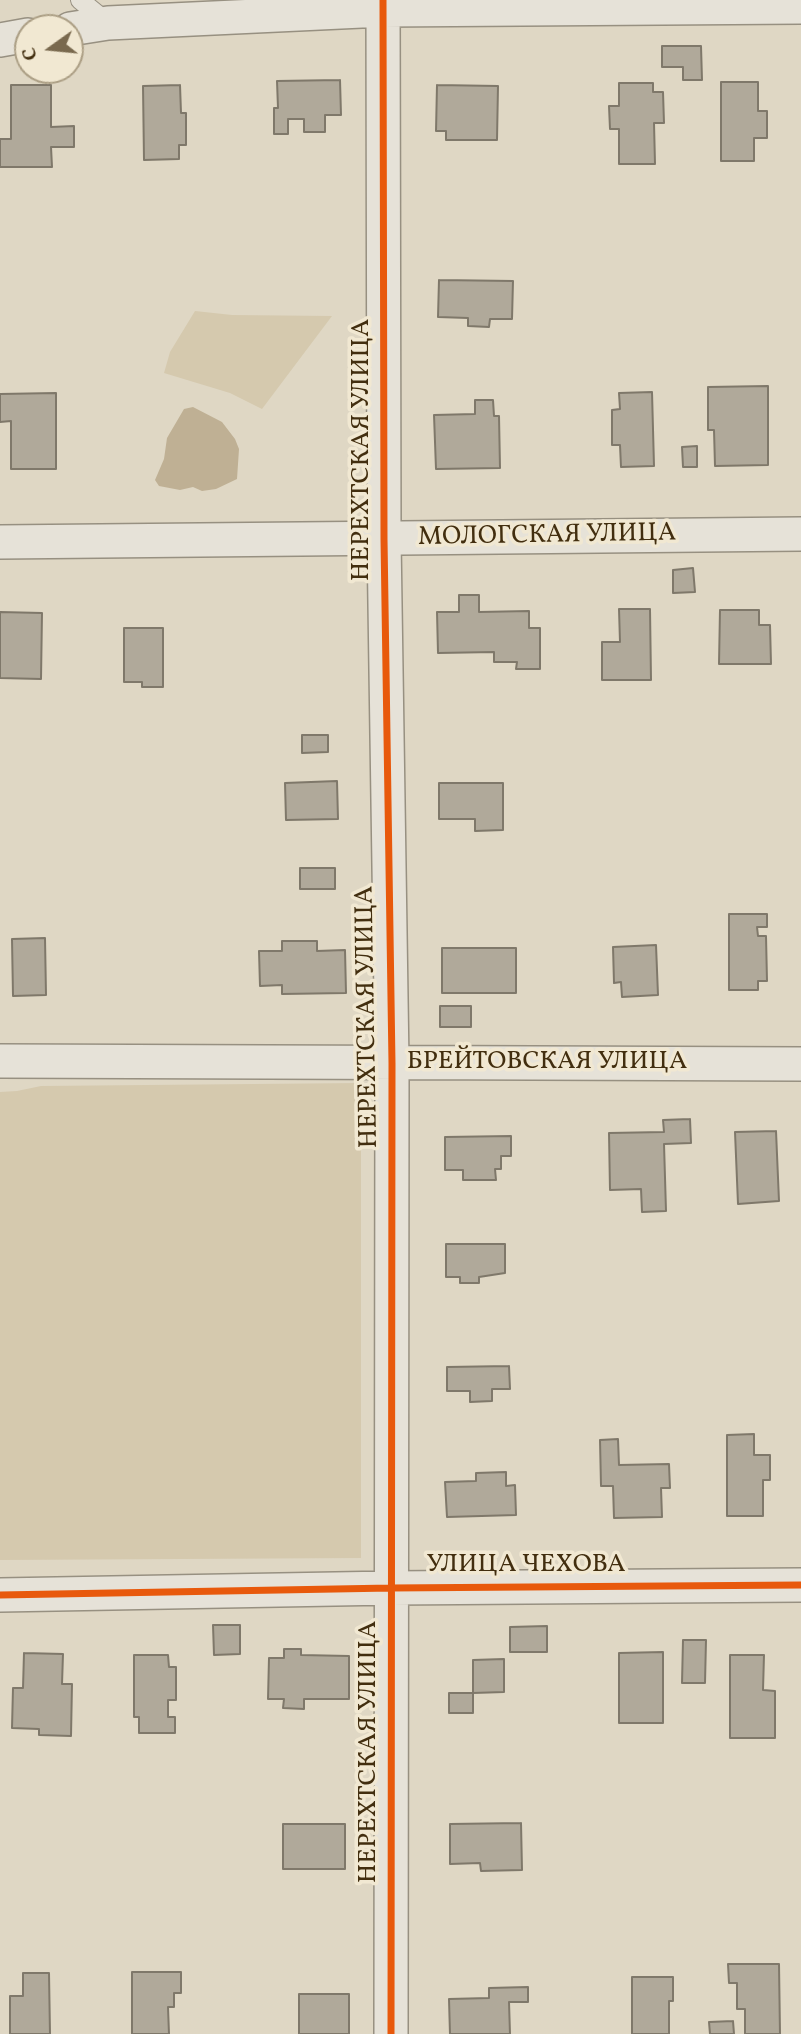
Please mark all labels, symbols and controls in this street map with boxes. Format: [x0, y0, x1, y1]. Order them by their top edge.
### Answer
north arrow [14, 14, 84, 84]
text: С [17, 45, 45, 63]
street label: НЕРЕХТСКАЯ УЛИЦА [347, 319, 379, 581]
street label: МОЛОГСКАЯ УЛИЦА [418, 519, 676, 555]
street label: НЕРЕХТСКАЯ УЛИЦА [351, 885, 387, 1149]
street label: БРЕЙТОВСКАЯ УЛИЦА [407, 1047, 687, 1079]
street label: УЛИЦА ЧЕХОВА [426, 1550, 626, 1582]
street label: НЕРЕХТСКАЯ УЛИЦА [354, 1621, 386, 1883]

